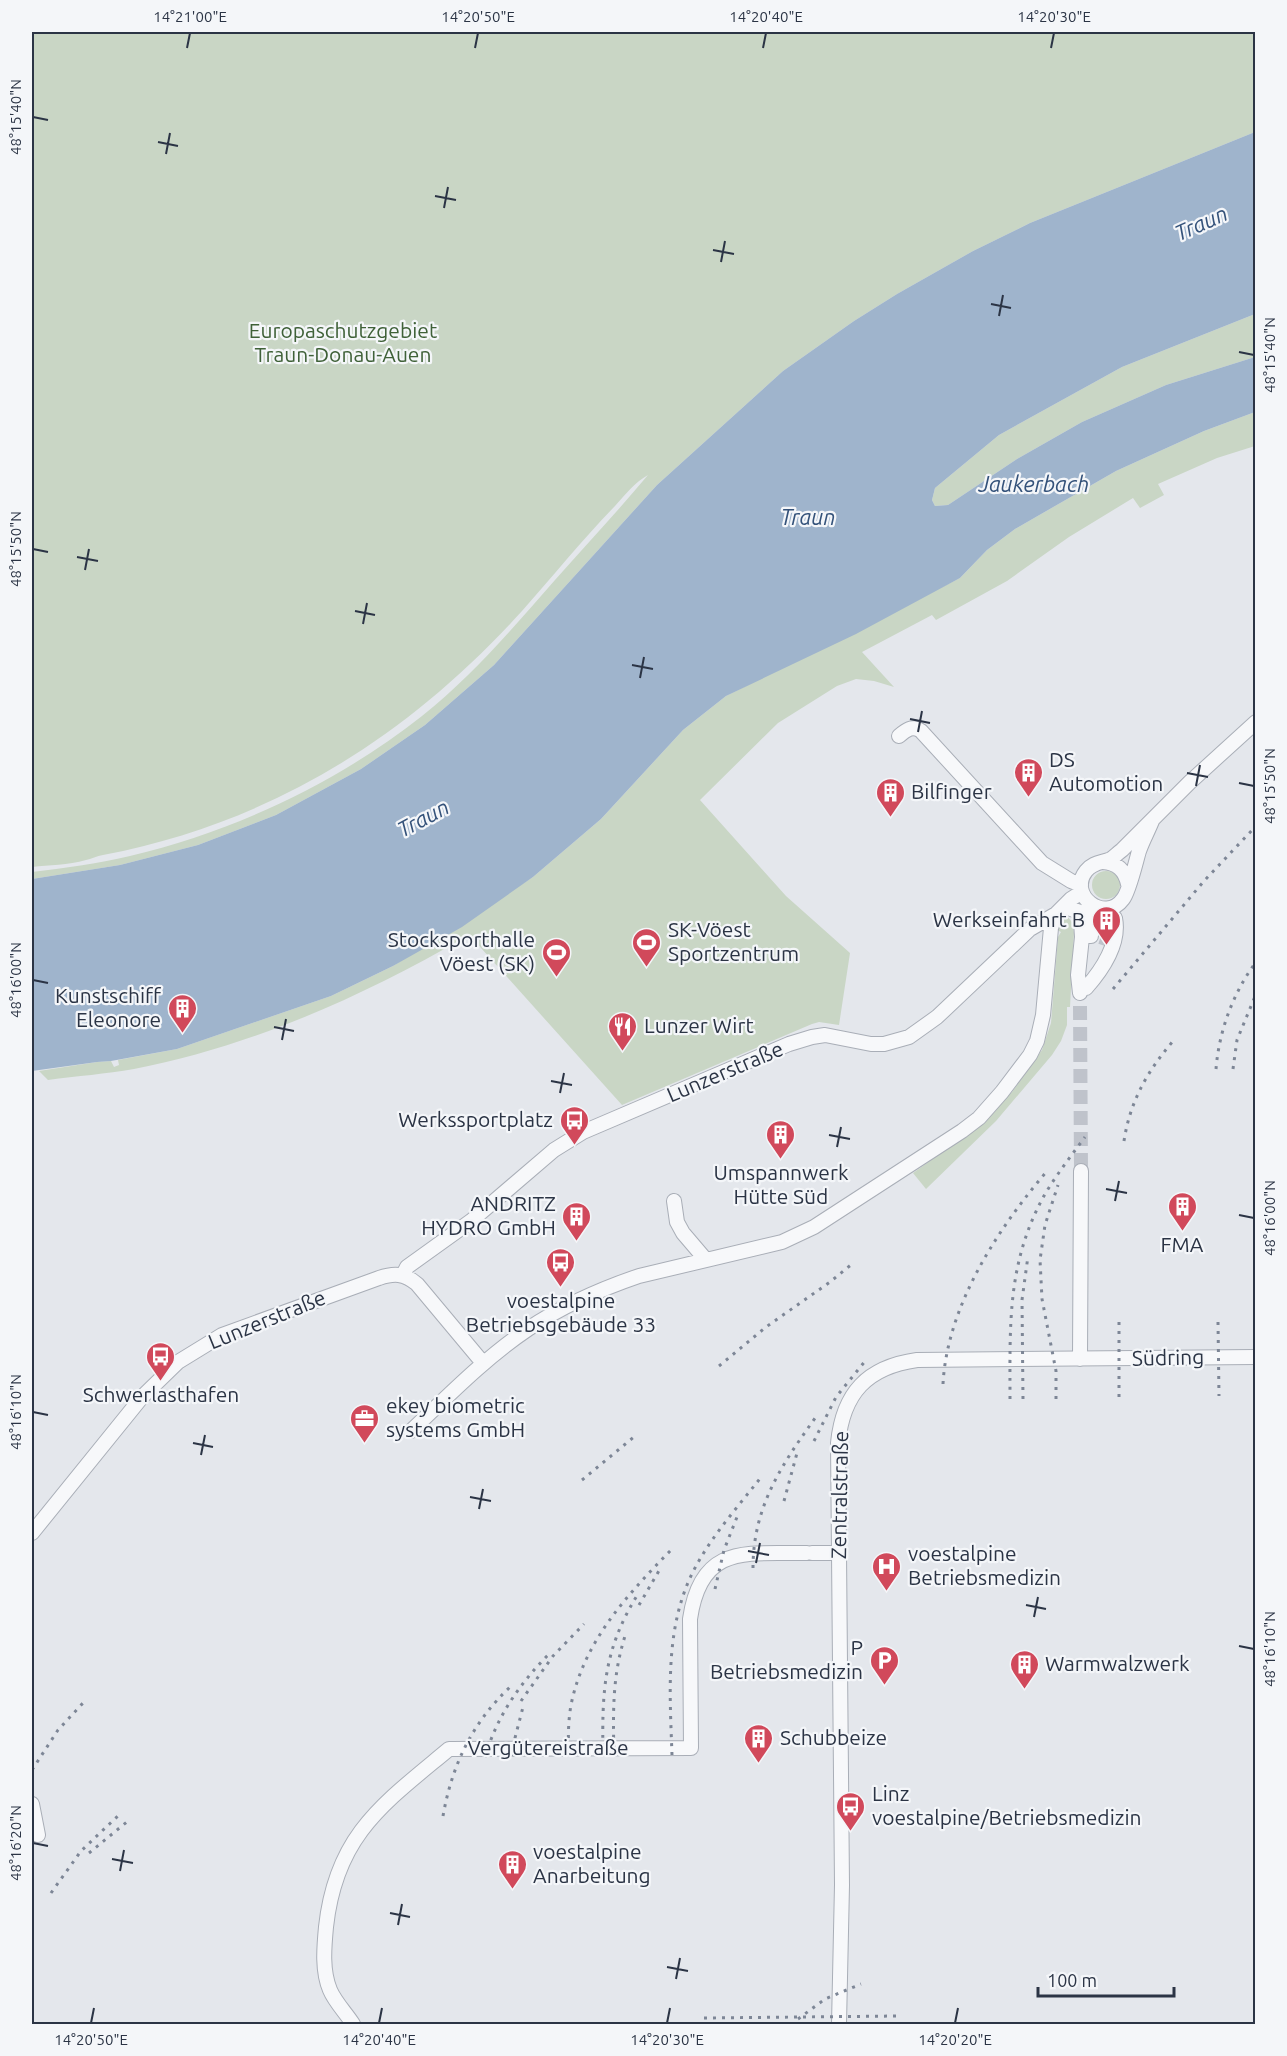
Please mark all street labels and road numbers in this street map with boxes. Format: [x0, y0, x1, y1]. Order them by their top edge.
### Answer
street label: Lunzerstraße [663, 1036, 786, 1106]
street label: Lunzerstraße [205, 1285, 329, 1353]
street label: Südring [1132, 1344, 1204, 1370]
street label: Zentralstraße [826, 1431, 852, 1559]
street label: Vergütereistraße [468, 1735, 628, 1759]

